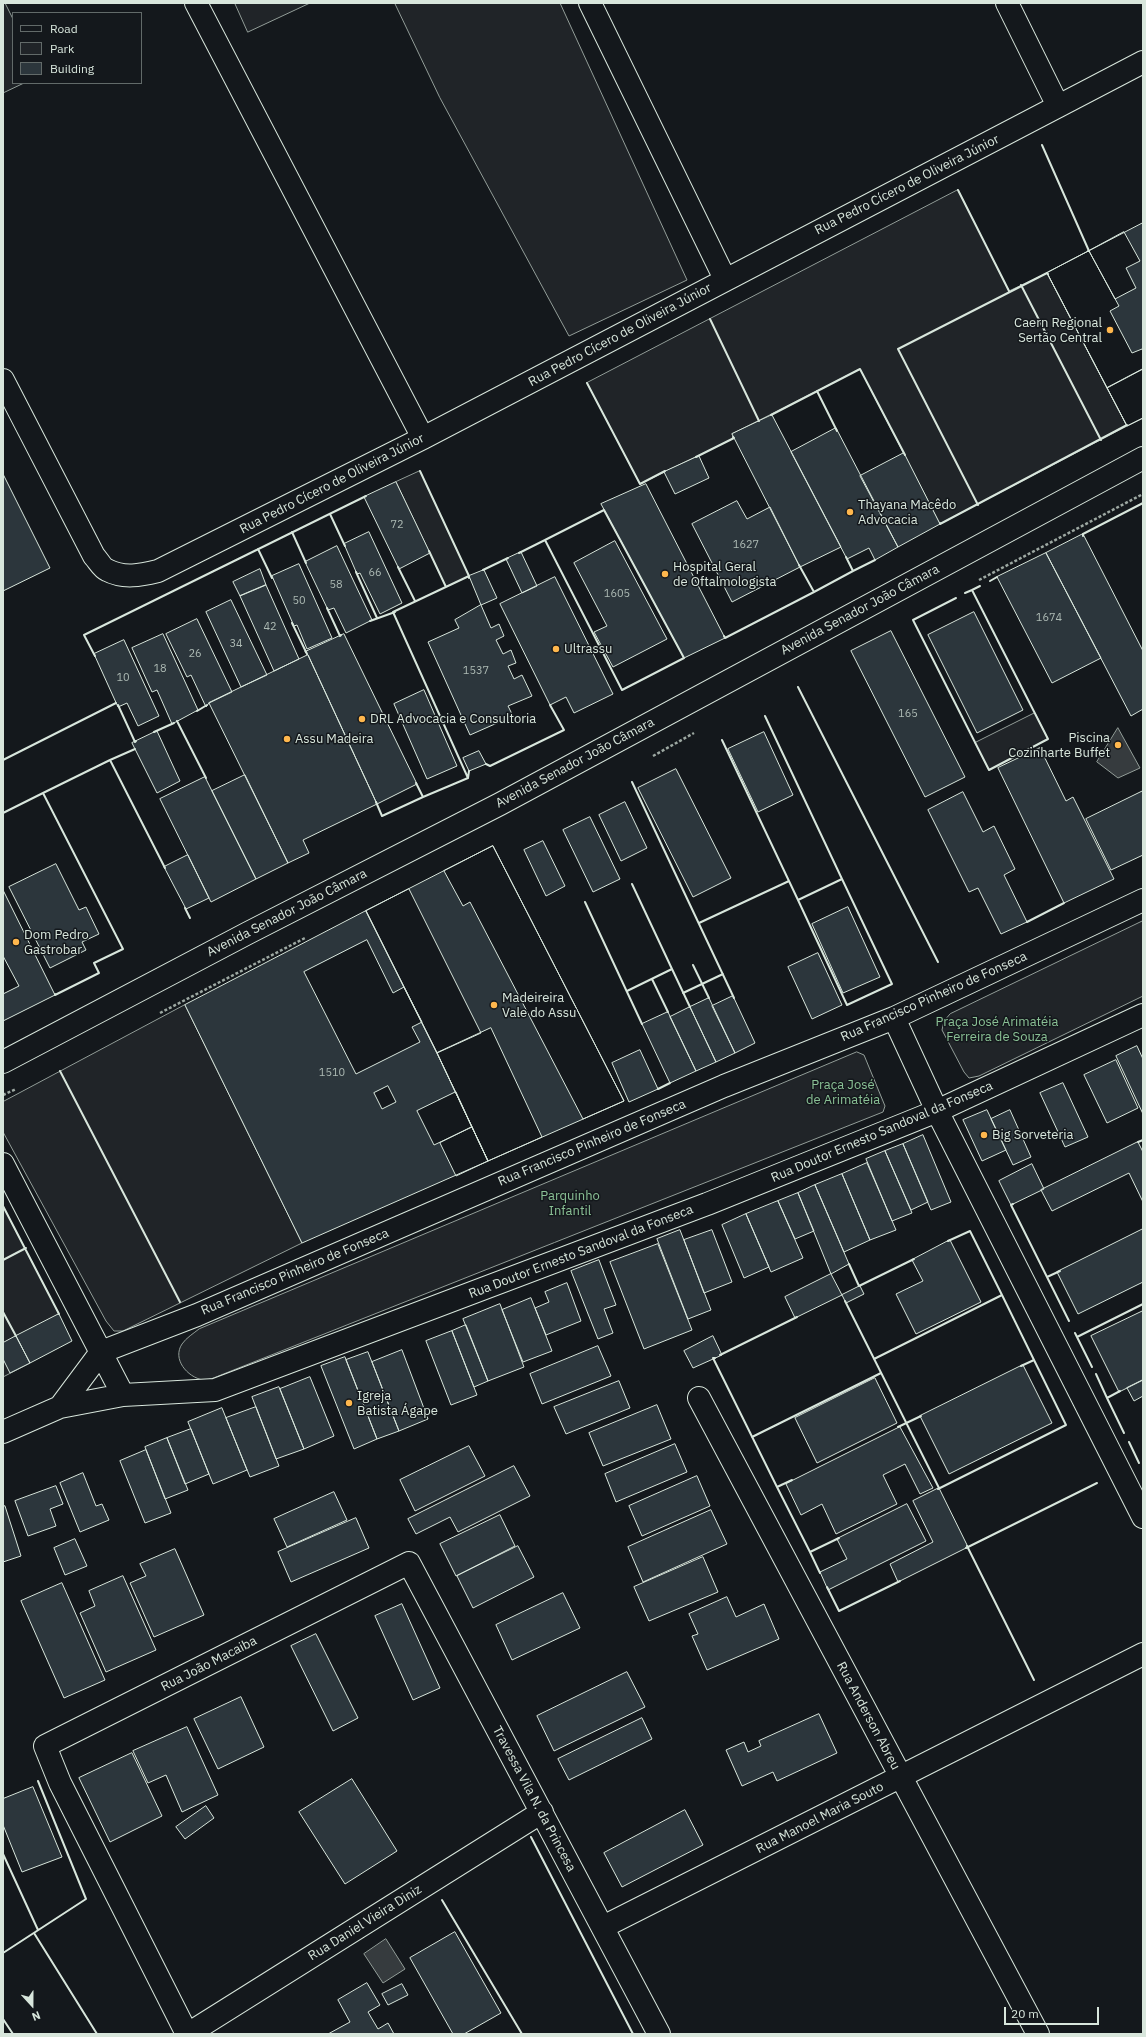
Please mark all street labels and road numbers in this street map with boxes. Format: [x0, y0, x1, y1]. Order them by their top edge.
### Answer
street label: Rua Pedro Cícero de Oliveira Júnior [812, 132, 1002, 238]
street label: Rua Pedro Cícero de Oliveira Júnior [526, 280, 714, 390]
street label: Rua Pedro Cícero de Oliveira Júnior [237, 431, 427, 537]
street label: Avenida Senador João Câmara [778, 561, 942, 659]
street label: Avenida Senador João Câmara [493, 714, 657, 812]
street label: Avenida Senador João Câmara [204, 866, 370, 960]
street label: Rua Francisco Pinheiro de Fonseca [838, 949, 1030, 1045]
street label: Rua Doutor Ernesto Sandoval da Fonseca [769, 1078, 995, 1186]
street label: Rua Francisco Pinheiro de Fonseca [496, 1096, 688, 1190]
street label: Rua Doutor Ernesto Sandoval da Fonseca [467, 1202, 695, 1302]
street label: Rua Francisco Pinheiro de Fonseca [199, 1225, 391, 1319]
street label: Rua João Macaiba [158, 1633, 260, 1695]
street label: Rua Anderson Abreu [833, 1659, 903, 1773]
street label: Travessa Vila N. da Princesa [489, 1724, 579, 1874]
street label: Rua Manoel Maria Souto [754, 1779, 886, 1857]
street label: Rua Daniel Vieira Diniz [305, 1882, 425, 1964]

